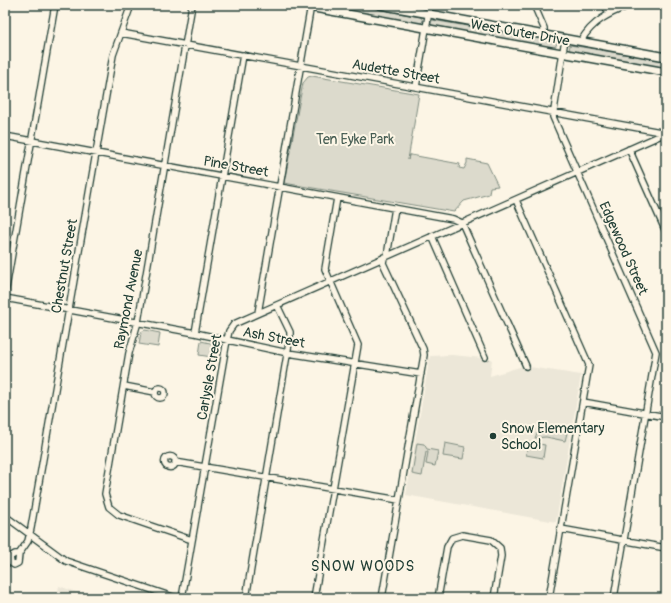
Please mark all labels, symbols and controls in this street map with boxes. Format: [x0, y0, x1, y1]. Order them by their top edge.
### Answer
street label: West Outer Drive [469, 15, 571, 50]
street label: Audette Street [351, 55, 441, 88]
park label: Ten Eyke Park [316, 131, 394, 148]
street label: Pine Street [202, 152, 270, 181]
street label: Edgewood Street [595, 199, 652, 298]
street label: Chestnut Street [48, 217, 81, 315]
street label: Raymond Avenue [110, 248, 147, 350]
street label: Ash Street [241, 323, 307, 352]
street label: Carlysle Street [194, 332, 225, 421]
place label: Snow Elementary School [501, 420, 605, 453]
marker: Snow Elementary School [488, 431, 498, 441]
district label: SNOW WOODS [311, 557, 415, 576]

